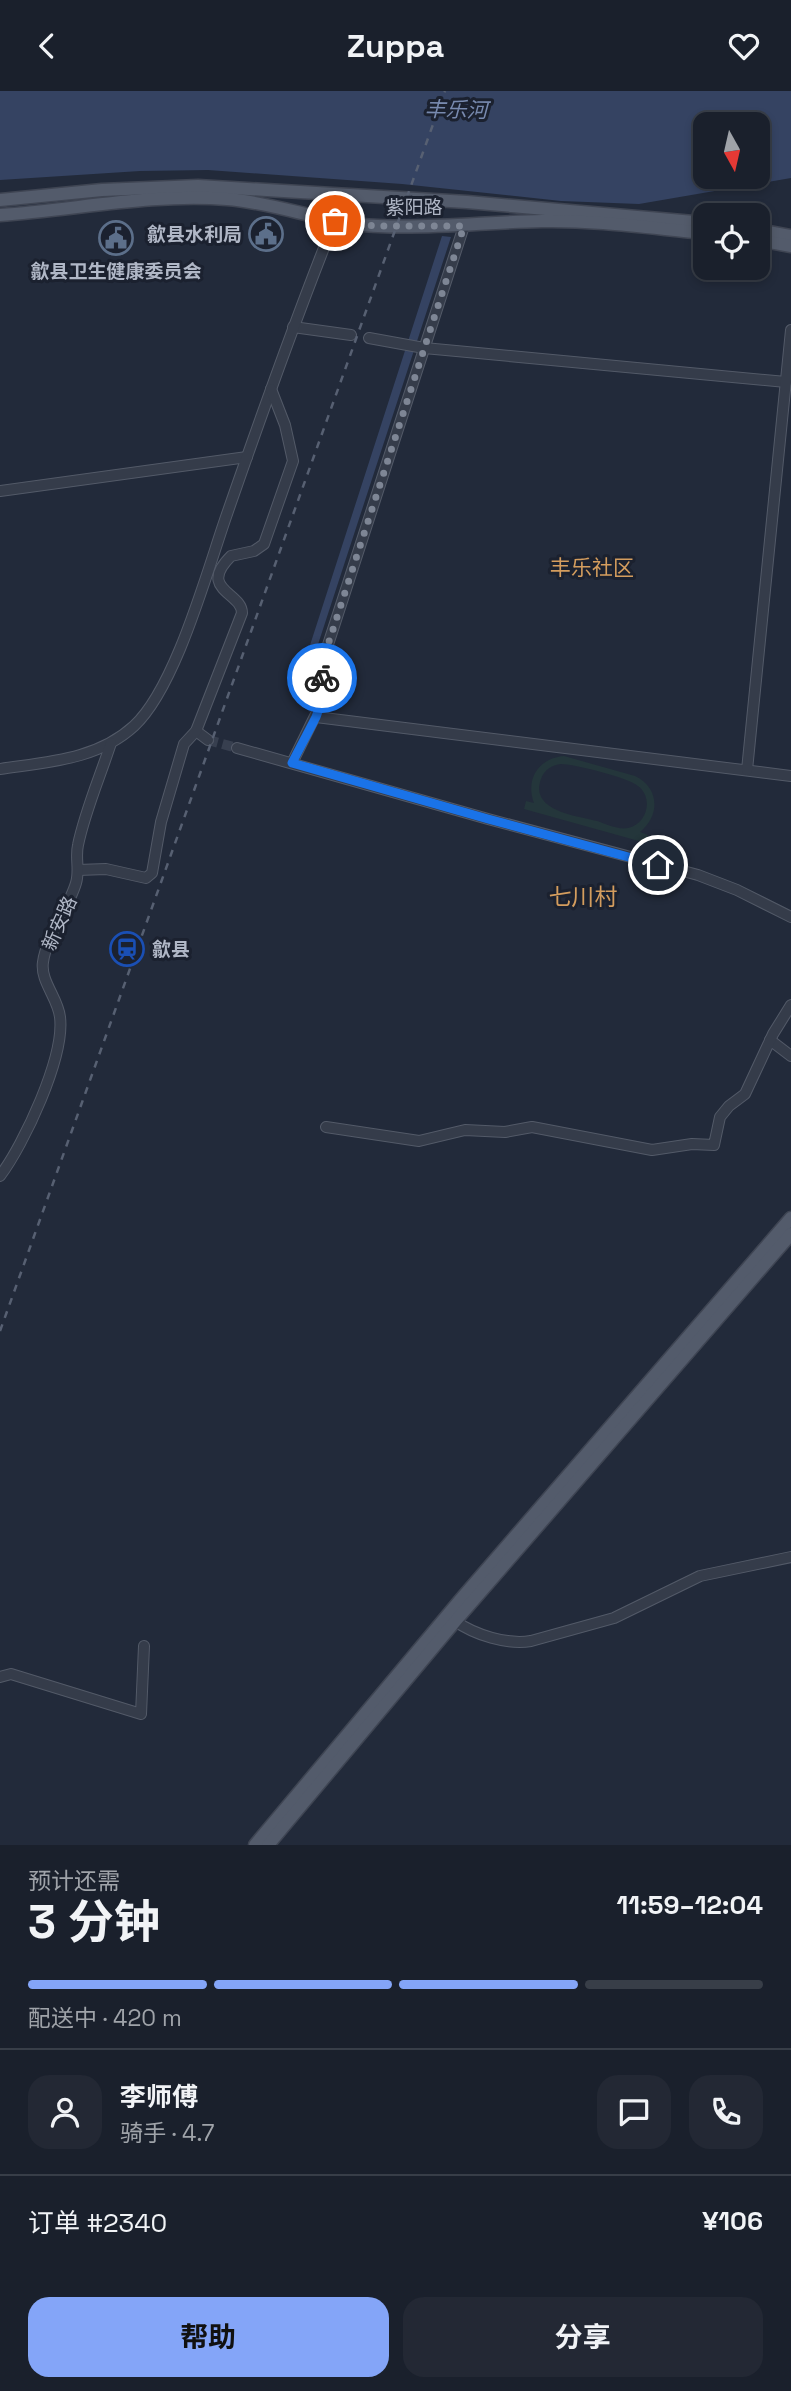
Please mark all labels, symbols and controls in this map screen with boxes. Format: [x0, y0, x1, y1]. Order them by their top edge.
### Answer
text: Zuppa [347, 26, 444, 66]
icon: back [28, 27, 66, 65]
icon: heart [725, 27, 763, 65]
water label: 丰乐河 [424, 95, 492, 124]
north arrow [693, 112, 770, 189]
map controls [693, 112, 770, 280]
pin [305, 191, 365, 251]
street label: 紫阳路 [385, 195, 443, 220]
icon: bag [316, 202, 354, 240]
button: locate [693, 203, 770, 280]
public building icon: 歙县水利局 [247, 215, 285, 253]
public building icon: 歙县卫生健康委员会 [97, 219, 135, 257]
place label: 歙县水利局 [147, 222, 242, 247]
place label: 歙县卫生健康委员会 [30, 259, 202, 284]
district label: 丰乐社区 [550, 554, 634, 581]
courier [287, 643, 357, 713]
icon: bike [303, 659, 341, 697]
pin [628, 835, 688, 895]
icon: home [639, 846, 677, 884]
district label: 七川村 [549, 882, 618, 912]
street label: 新安路 [36, 892, 82, 954]
station icon: 歙县 [108, 930, 146, 968]
place label: 歙县 [152, 937, 190, 962]
text: 预计还需 [28, 1866, 120, 1896]
text: 11:59–12:04 [617, 1888, 763, 1922]
text: 3 分钟 [28, 1893, 160, 1951]
text: 配送中 · 420 m [28, 2003, 182, 2033]
button: person [28, 2075, 102, 2149]
button: chat [597, 2075, 671, 2149]
button: phone [689, 2075, 763, 2149]
text: 李师傅 [120, 2080, 198, 2114]
text: 骑手 · 4.7 [120, 2118, 214, 2148]
text: ¥106 [702, 2204, 763, 2238]
text: 订单 #2340 [28, 2206, 167, 2240]
button: 帮助 [28, 2297, 389, 2377]
button: 分享 [403, 2297, 763, 2377]

